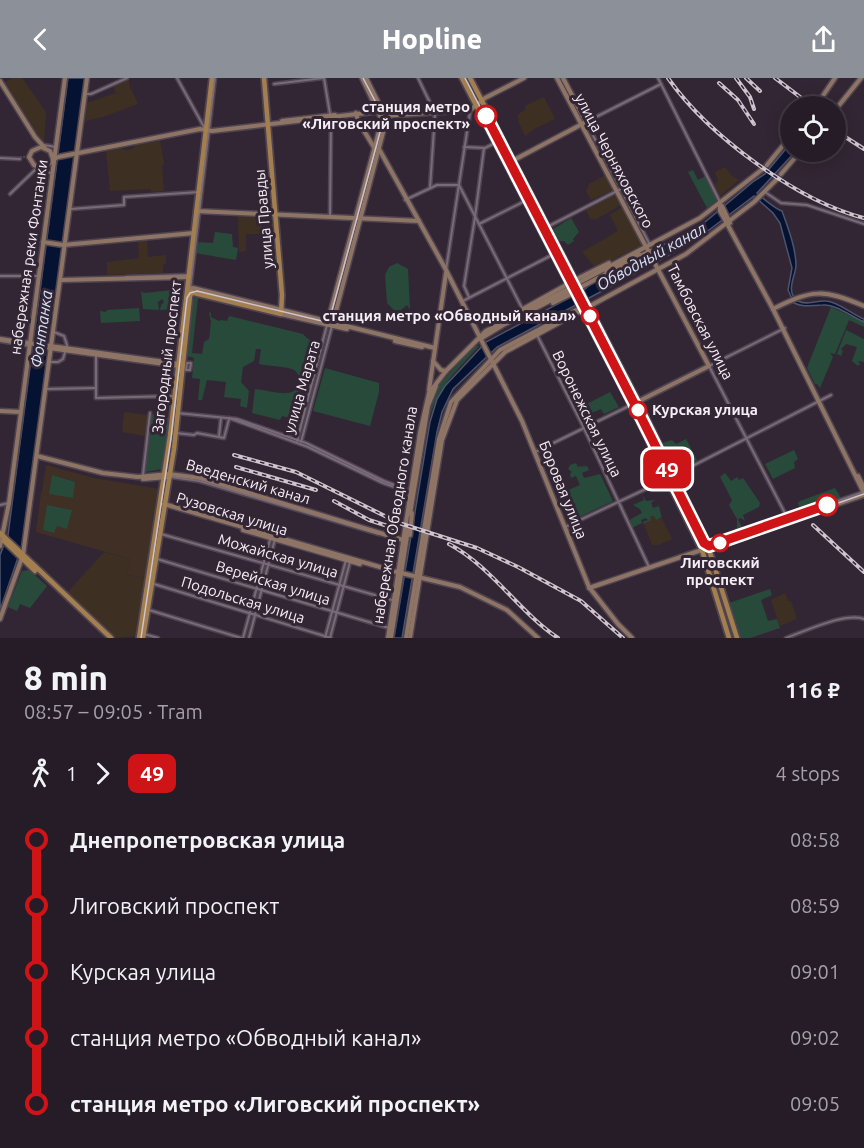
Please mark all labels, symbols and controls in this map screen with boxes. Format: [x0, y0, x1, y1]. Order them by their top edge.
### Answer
icon: back [24, 23, 57, 56]
icon: share [807, 23, 840, 56]
text: Hopline [382, 24, 482, 54]
street label: улица Черняховского [572, 91, 657, 231]
map controls [780, 96, 846, 162]
button: locate [780, 96, 846, 162]
place label: станция метро «Лиговский проспект» [302, 98, 471, 132]
marker: станция метро «Лиговский проспект» [475, 105, 497, 127]
street label: набережная реки Фонтанки [6, 158, 51, 356]
street label: улица Правды [251, 169, 276, 269]
water label: Обводный канал [593, 218, 709, 294]
street label: Тамбовская улица [664, 261, 737, 382]
street label: Загородный проспект [149, 279, 184, 434]
water label: Фонтанка [27, 289, 55, 369]
place label: станция метро «Обводный канал» [322, 307, 577, 324]
marker: станция метро «Обводный канал» [581, 307, 599, 325]
street label: улица Марата [280, 338, 323, 435]
street label: Воронежская улица [549, 348, 626, 480]
marker: Курская улица [629, 401, 647, 419]
place label: Курская улица [652, 401, 758, 418]
street label: набережная Обводного канала [369, 405, 420, 625]
street label: Боровая улица [536, 438, 591, 541]
line badge: 49 [640, 450, 694, 488]
street label: Введенский канал [184, 456, 312, 507]
text: 49 [655, 457, 679, 481]
street label: Рузовская улица [174, 489, 290, 539]
unlabelled marker [816, 494, 838, 516]
street label: Можайская улица [216, 530, 340, 581]
marker: Лиговский проспект [711, 534, 729, 552]
place label: Лиговский проспект [680, 554, 760, 588]
street label: Верейская улица [214, 557, 332, 608]
street label: Подольская улица [179, 573, 307, 626]
text: 8 min [24, 659, 108, 696]
text: 116 ₽ [785, 677, 840, 702]
text: 08:57 – 09:05 · Tram [24, 700, 203, 723]
icon: walk [24, 757, 57, 790]
icon: forward [86, 757, 119, 790]
text: 49 [140, 761, 164, 785]
text: 1 [66, 762, 77, 785]
text: 4 stops [776, 762, 840, 785]
text: Днепропетровская улица [70, 827, 345, 852]
text: 08:58 [790, 828, 840, 851]
text: Лиговский проспект [70, 893, 279, 918]
text: 08:59 [790, 894, 840, 917]
text: Курская улица [70, 959, 216, 984]
text: 09:01 [790, 960, 840, 983]
text: станция метро «Обводный канал» [70, 1025, 421, 1050]
text: 09:02 [790, 1026, 840, 1049]
text: станция метро «Лиговский проспект» [70, 1091, 480, 1116]
text: 09:05 [790, 1092, 840, 1115]

